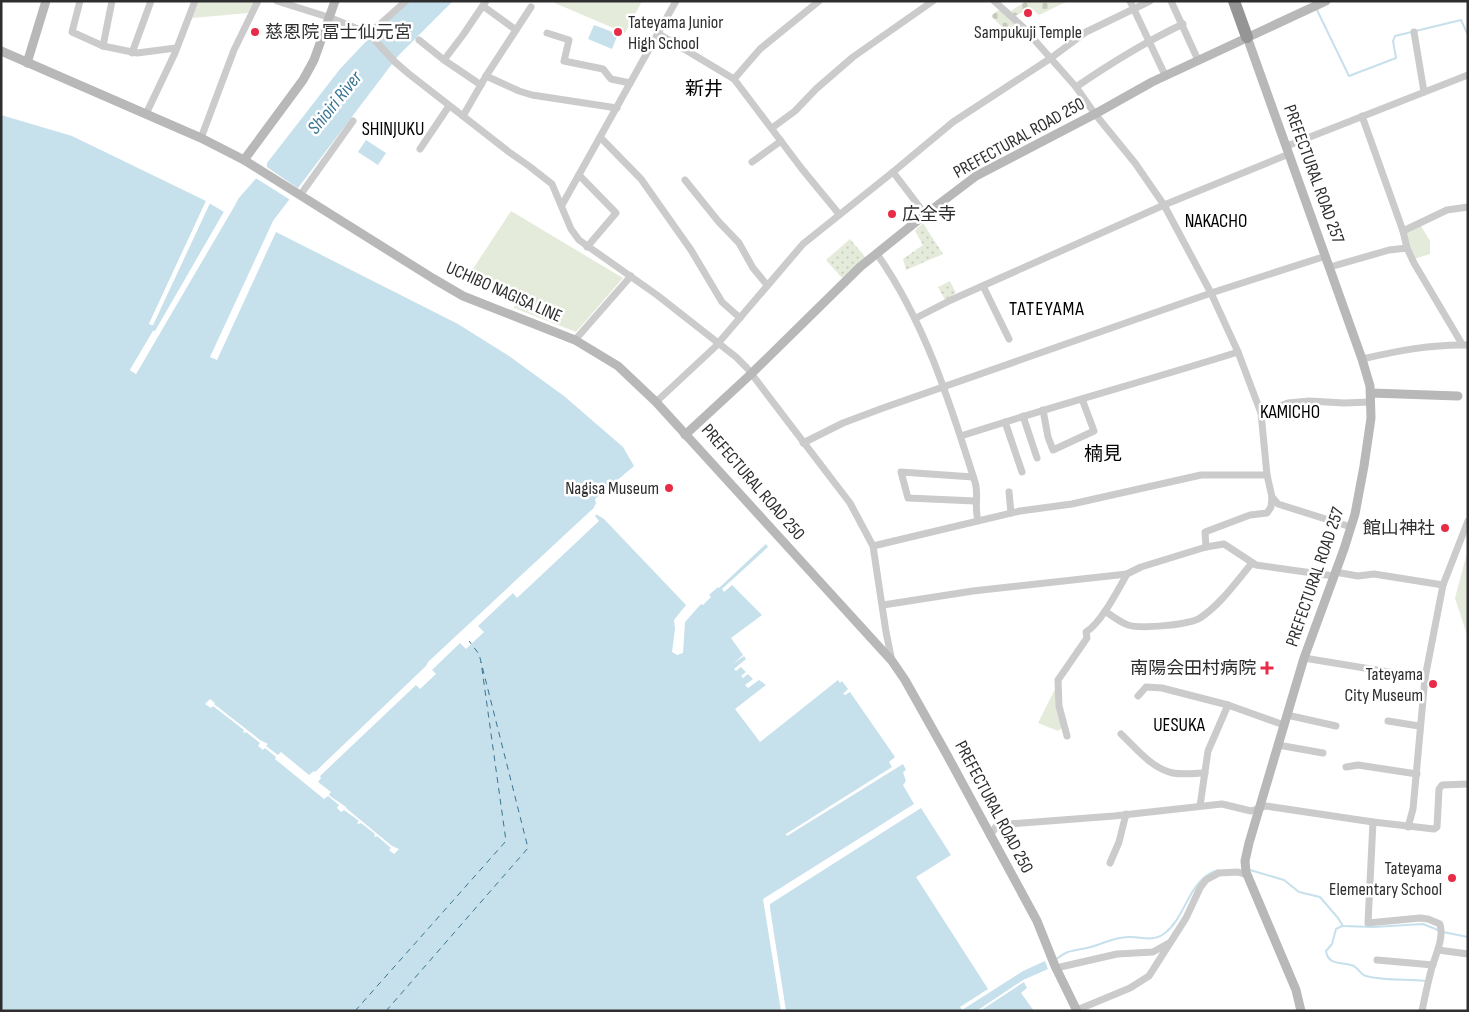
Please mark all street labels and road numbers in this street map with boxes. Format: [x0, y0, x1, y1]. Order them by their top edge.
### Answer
street label: PREFECTURAL ROAD 250 [950, 93, 1088, 183]
street label: PREFECTURAL ROAD 257 [1279, 102, 1349, 247]
street label: UCHIBO NAGISA LINE [443, 257, 565, 327]
street label: PREFECTURAL ROAD 250 [697, 420, 809, 544]
street label: PREFECTURAL ROAD 257 [1281, 504, 1349, 649]
street label: PREFECTURAL ROAD 250 [950, 737, 1038, 877]

